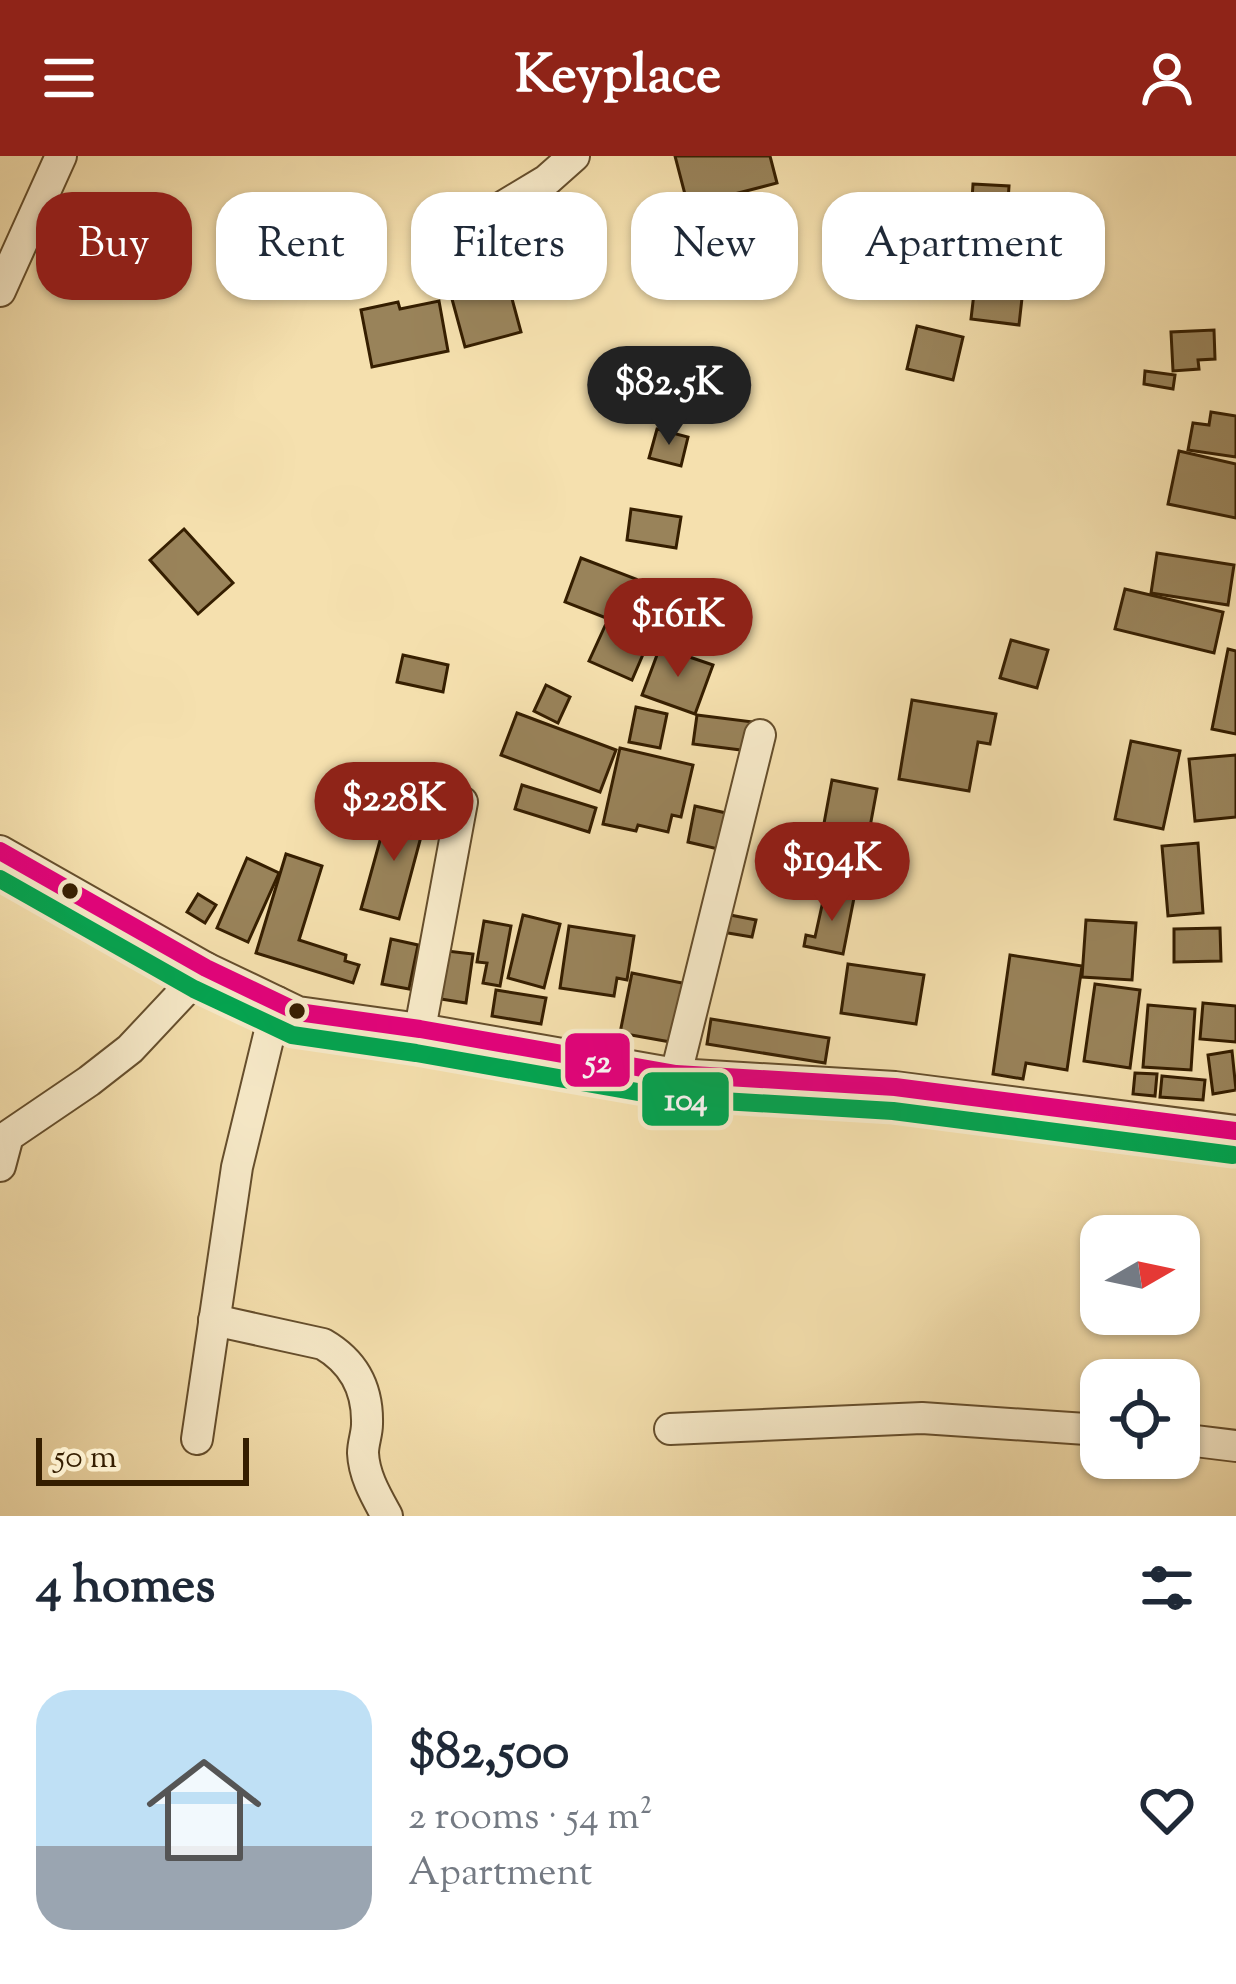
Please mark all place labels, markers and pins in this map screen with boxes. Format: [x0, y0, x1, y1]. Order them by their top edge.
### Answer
pin: $82.5K [571, 346, 767, 448]
pin: $161K [594, 578, 762, 680]
pin: $228K [310, 762, 478, 864]
pin: $194K [748, 822, 916, 924]
unlabelled marker [59, 880, 81, 902]
unlabelled marker [286, 1000, 308, 1022]

